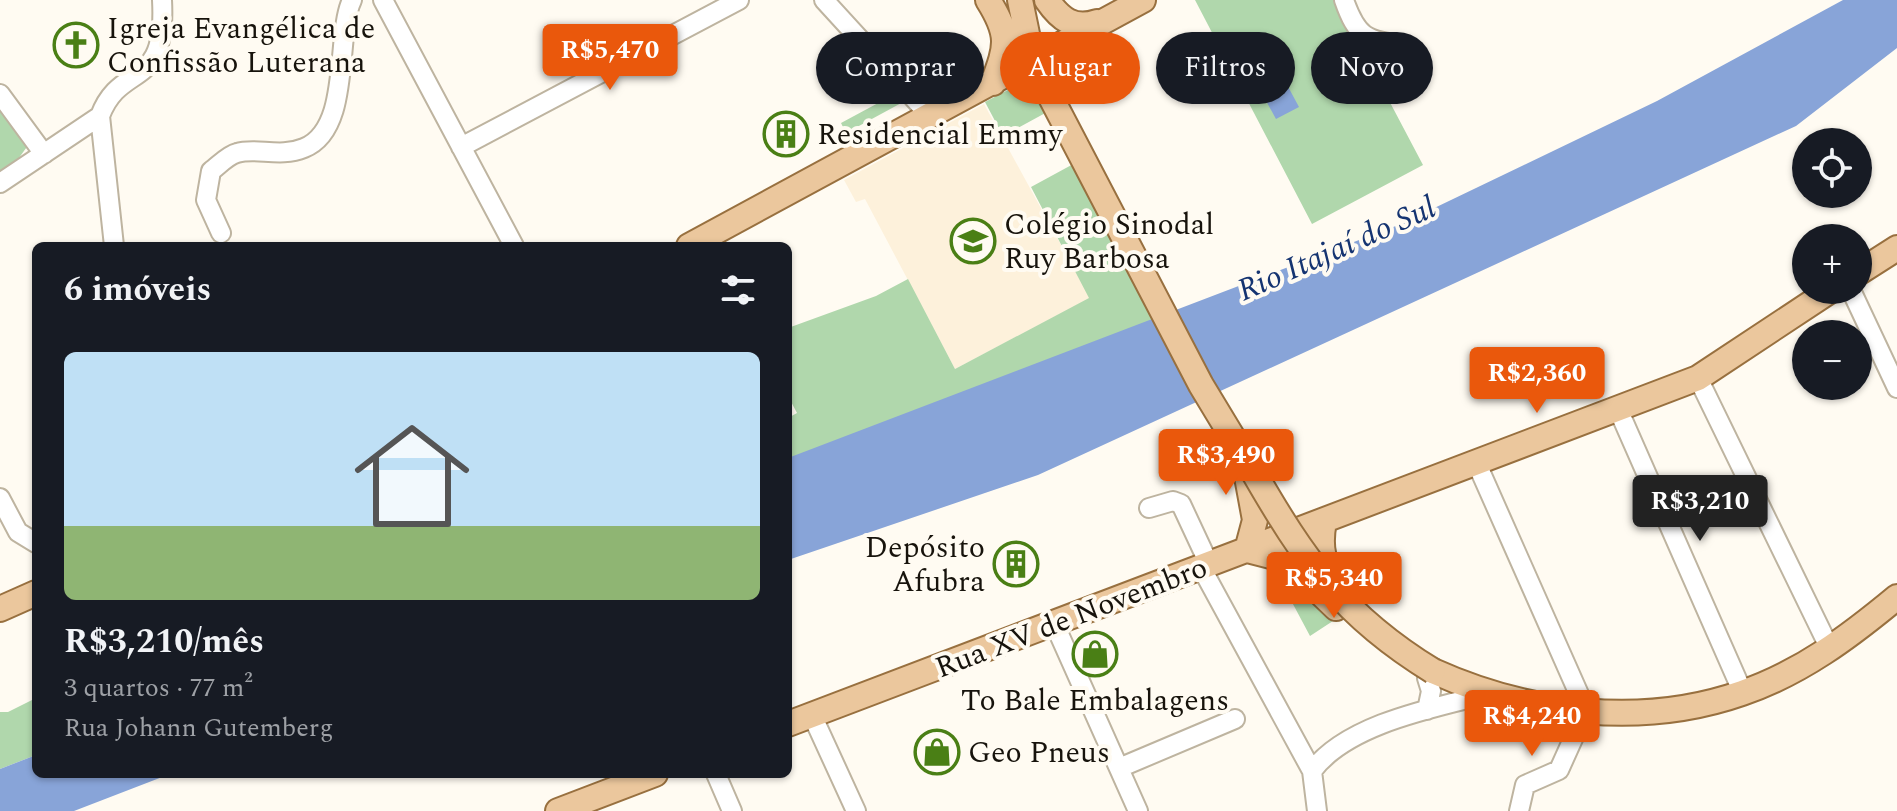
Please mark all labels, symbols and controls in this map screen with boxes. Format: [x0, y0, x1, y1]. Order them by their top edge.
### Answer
place label: Igreja Evangélica de Confissão Luterana [107, 6, 375, 86]
church icon: Igreja Evangélica de Confissão Luterana [52, 21, 100, 69]
pin: R$5,470 [536, 24, 684, 92]
text: R$5,470 [561, 30, 659, 70]
chip: Comprar [816, 32, 984, 104]
chip: Alugar [1000, 32, 1140, 104]
chip: Filtros [1156, 32, 1295, 104]
chip: Novo [1311, 32, 1433, 104]
building icon: Residencial Emmy [762, 110, 810, 158]
place label: Residencial Emmy [817, 112, 1064, 158]
map controls [1792, 128, 1872, 400]
button: locate [1792, 128, 1872, 208]
water label: Rio Itajaí do Sul [1229, 184, 1444, 315]
place label: Colégio Sinodal Ruy Barbosa [1004, 202, 1214, 282]
school or university icon: Colégio Sinodal Ruy Barbosa [949, 217, 997, 265]
button: + [1792, 224, 1872, 304]
text: 6 imóveis [64, 264, 211, 316]
icon: filters [716, 268, 760, 312]
button: − [1792, 320, 1872, 400]
pin: R$2,360 [1463, 347, 1611, 415]
text: R$2,360 [1488, 353, 1586, 393]
icon: home [340, 404, 484, 548]
pin: R$3,490 [1152, 429, 1300, 497]
text: R$3,490 [1177, 435, 1275, 475]
pin: R$3,210 [1626, 475, 1774, 543]
text: R$3,210 [1651, 481, 1749, 521]
place label: Depósito Afubra [865, 525, 985, 605]
building icon: Depósito Afubra [992, 540, 1040, 588]
street label: Rua XV de Novembro [928, 545, 1214, 691]
pin: R$5,340 [1260, 552, 1408, 620]
text: R$5,340 [1285, 558, 1383, 598]
text: R$3,210/mês [64, 616, 264, 668]
shop icon: To Bale Embalagens [1071, 630, 1119, 678]
text: 3 quartos · 77 m² [64, 668, 253, 708]
place label: To Bale Embalagens [961, 678, 1229, 724]
pin: R$4,240 [1458, 690, 1606, 758]
text: R$4,240 [1483, 696, 1581, 736]
text: Rua Johann Gutemberg [64, 708, 333, 748]
shop icon: Geo Pneus [913, 728, 961, 776]
place label: Geo Pneus [968, 730, 1110, 776]

